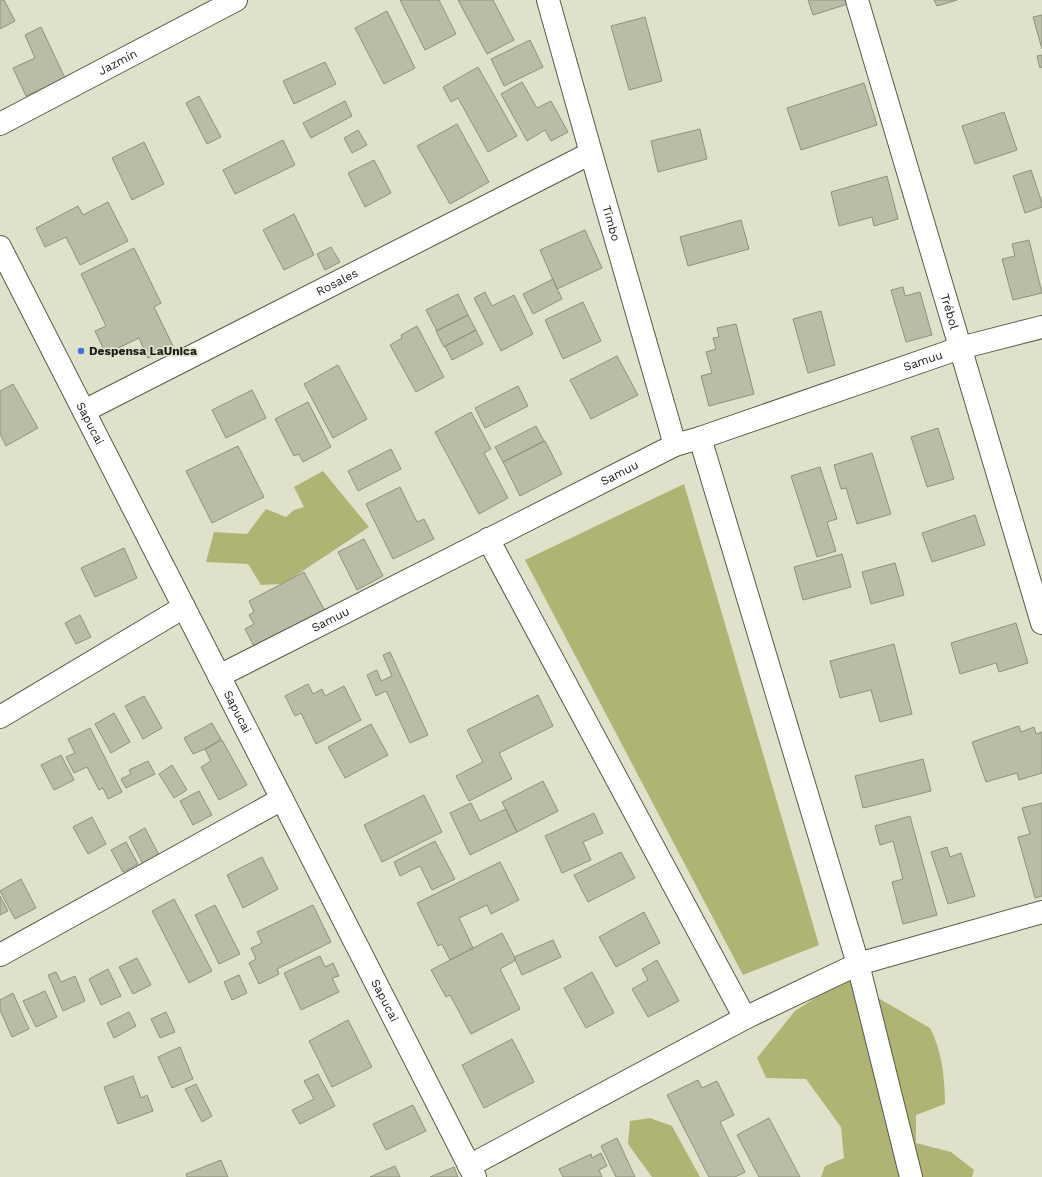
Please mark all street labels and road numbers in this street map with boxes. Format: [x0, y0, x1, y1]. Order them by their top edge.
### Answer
street label: Jazmín [96, 46, 140, 78]
street label: Timbo [599, 204, 623, 243]
street label: Rosales [314, 266, 360, 299]
street label: Trébol [938, 292, 962, 331]
street label: Samuu [901, 348, 944, 374]
street label: Sapucai [73, 400, 107, 447]
street label: Samuu [598, 458, 641, 489]
street label: Samuu [309, 604, 352, 635]
street label: Sapucai [221, 688, 254, 736]
street label: Sapucai [368, 977, 402, 1024]

